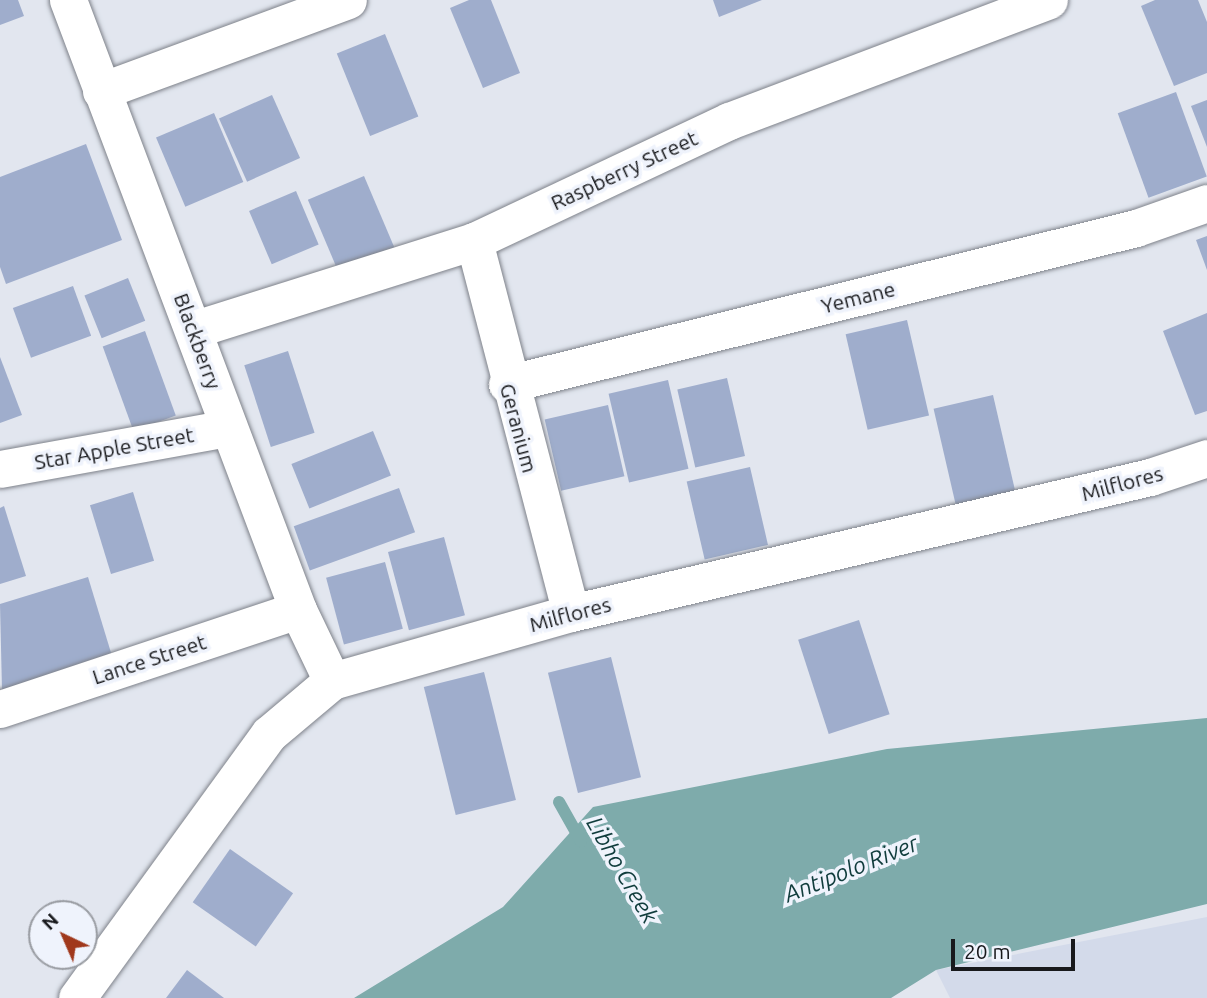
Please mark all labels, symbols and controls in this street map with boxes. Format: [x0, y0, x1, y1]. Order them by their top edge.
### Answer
street label: Raspberry Street [547, 125, 701, 215]
street label: Yemane [818, 276, 898, 318]
street label: Blackberry [169, 290, 227, 392]
street label: Geranium [495, 381, 543, 475]
street label: Star Apple Street [32, 422, 196, 474]
street label: Milflores [1079, 460, 1165, 506]
street label: Milflores [527, 591, 613, 637]
street label: Lance Street [89, 629, 209, 689]
water label: Libho Creek [580, 812, 664, 928]
water label: Antipolo River [780, 830, 922, 908]
north arrow [28, 900, 98, 970]
text: N [37, 908, 63, 934]
scale bar [955, 925, 1079, 969]
text: 20 m [964, 939, 1011, 963]

